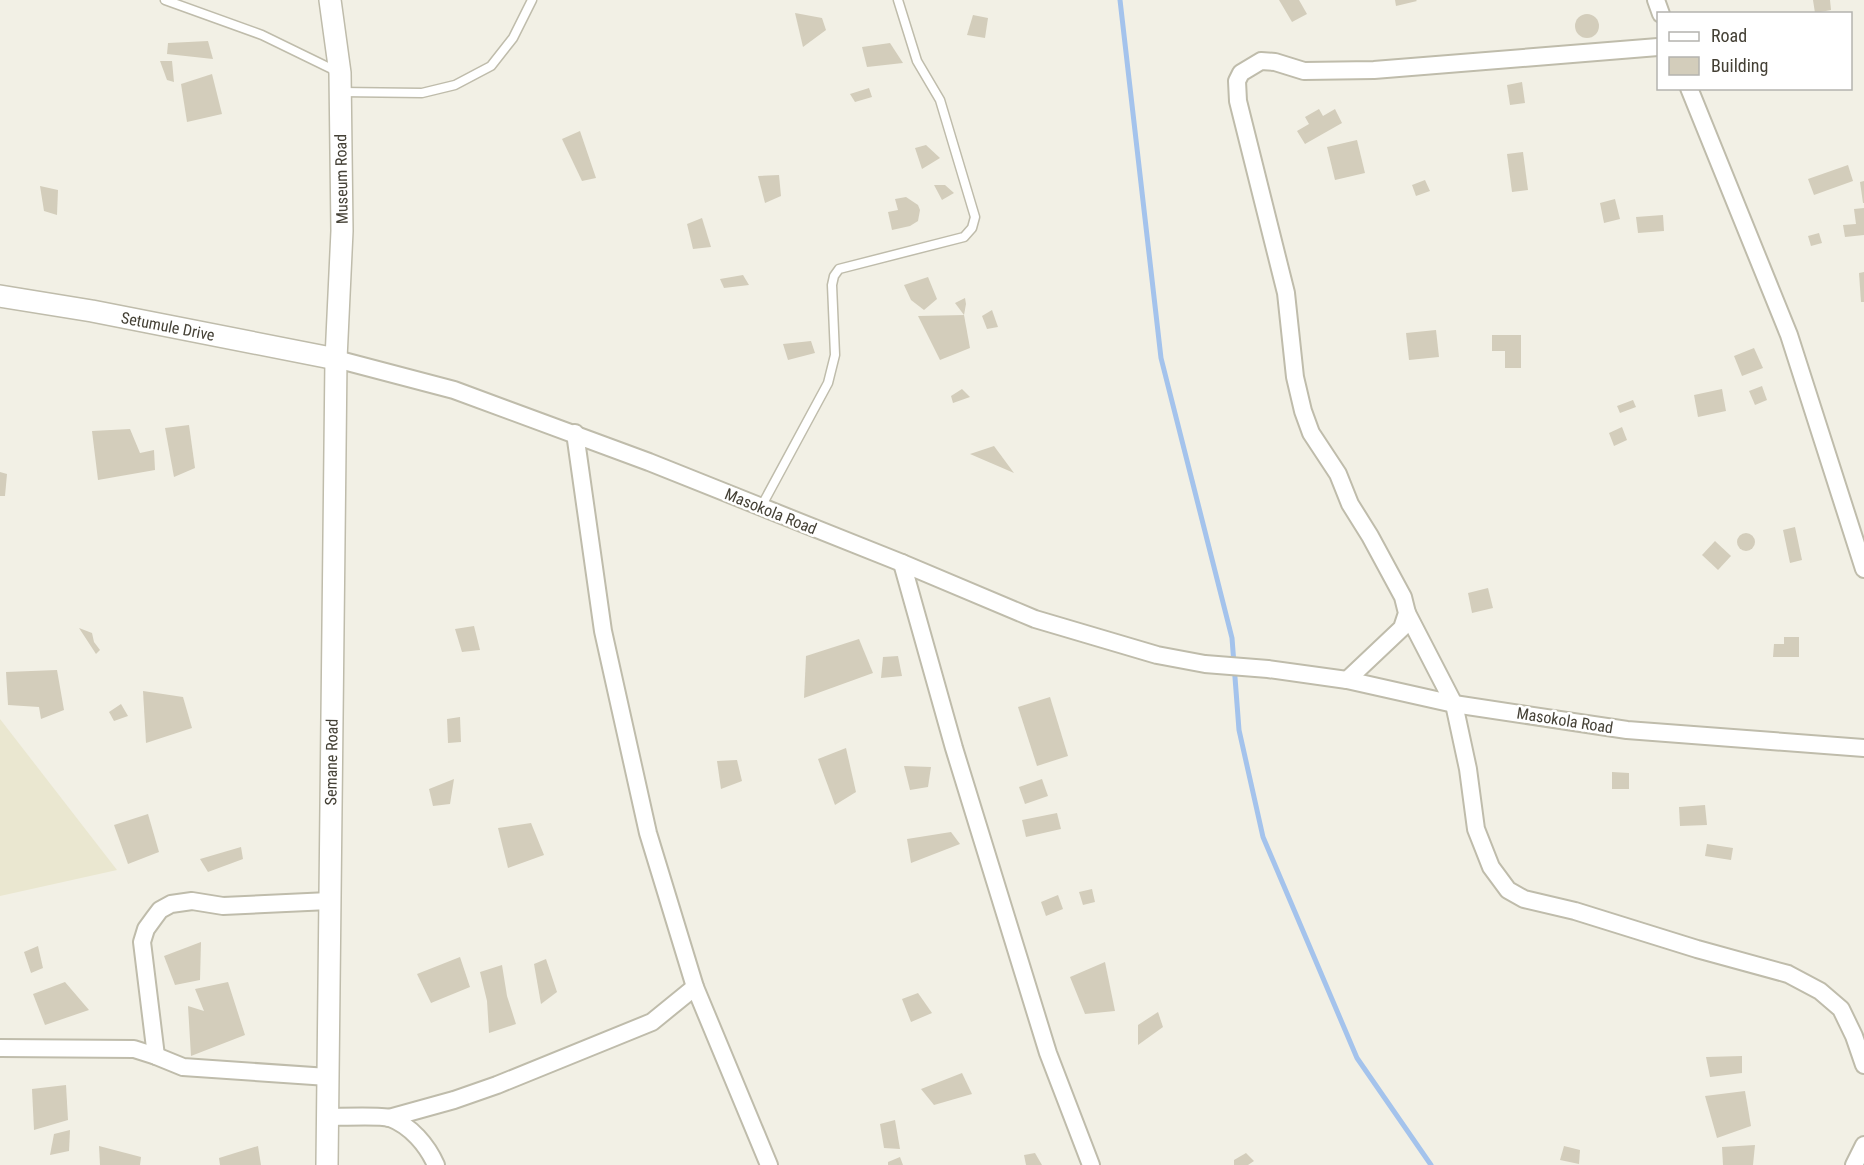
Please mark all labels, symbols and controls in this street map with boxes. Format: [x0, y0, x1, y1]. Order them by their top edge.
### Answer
legend [1657, 12, 1852, 90]
text: Road [1711, 25, 1747, 46]
text: Building [1711, 55, 1768, 76]
street label: Museum Road [331, 134, 352, 224]
street label: Setumule Drive [120, 308, 216, 345]
street label: Masokola Road [722, 484, 820, 539]
street label: Masokola Road [1515, 703, 1615, 737]
street label: Semane Road [321, 719, 342, 805]

